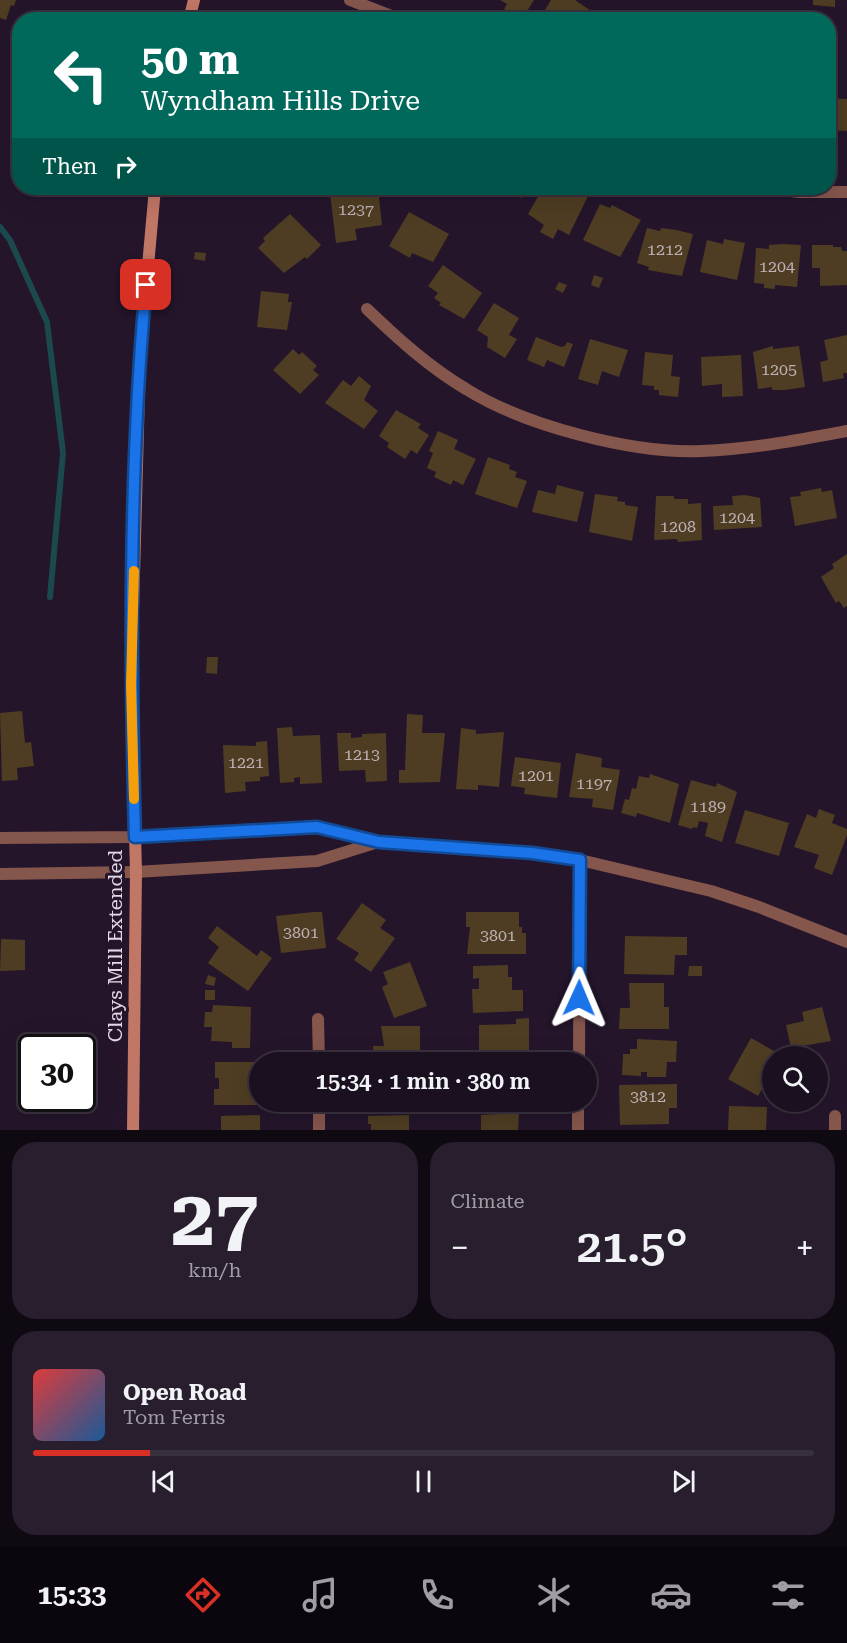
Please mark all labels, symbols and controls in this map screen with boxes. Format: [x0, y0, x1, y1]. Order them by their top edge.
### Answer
text: 50 m [141, 35, 239, 84]
icon: left [42, 36, 120, 114]
text: Wyndham Hills Drive [141, 85, 420, 117]
icon: right [109, 150, 142, 183]
text: Then [42, 154, 97, 179]
house number: 1237 [338, 200, 374, 219]
house number: 1212 [647, 240, 683, 259]
house number: 1204 [759, 257, 795, 276]
pin [120, 259, 171, 310]
icon: arrive [129, 268, 162, 301]
house number: 1205 [761, 360, 797, 379]
house number: 1204 [719, 508, 755, 527]
house number: 1208 [660, 517, 696, 536]
house number: 1213 [344, 745, 380, 764]
house number: 1221 [228, 753, 264, 772]
house number: 1201 [518, 766, 554, 785]
house number: 1197 [576, 774, 612, 793]
house number: 1189 [690, 797, 726, 816]
street label: Clays Mill Extended [103, 849, 127, 1042]
house number: 3801 [283, 923, 319, 942]
house number: 3801 [480, 926, 516, 945]
position arrow [547, 966, 611, 1030]
speed limit sign: 30 [18, 1034, 96, 1112]
map controls [762, 1046, 828, 1112]
button: search [762, 1046, 828, 1112]
text: 15:34 · 1 min · 380 m [316, 1069, 530, 1094]
house number: 3812 [630, 1087, 666, 1106]
text: 27 [171, 1173, 258, 1264]
text: Climate [451, 1189, 525, 1213]
text: 21.5° [577, 1220, 688, 1273]
text: − [451, 1228, 469, 1267]
text: + [796, 1228, 814, 1267]
text: km/h [188, 1258, 242, 1282]
text: Open Road [123, 1380, 246, 1405]
text: Tom Ferris [123, 1405, 225, 1429]
icon: previous [147, 1465, 180, 1498]
icon: pause [407, 1465, 440, 1498]
icon: next [667, 1465, 700, 1498]
icon: directions [182, 1574, 224, 1616]
icon: music [299, 1574, 341, 1616]
icon: phone [416, 1574, 458, 1616]
icon: climate [533, 1574, 575, 1616]
icon: car [650, 1574, 692, 1616]
icon: filters [767, 1574, 809, 1616]
text: 15:33 [38, 1579, 107, 1611]

